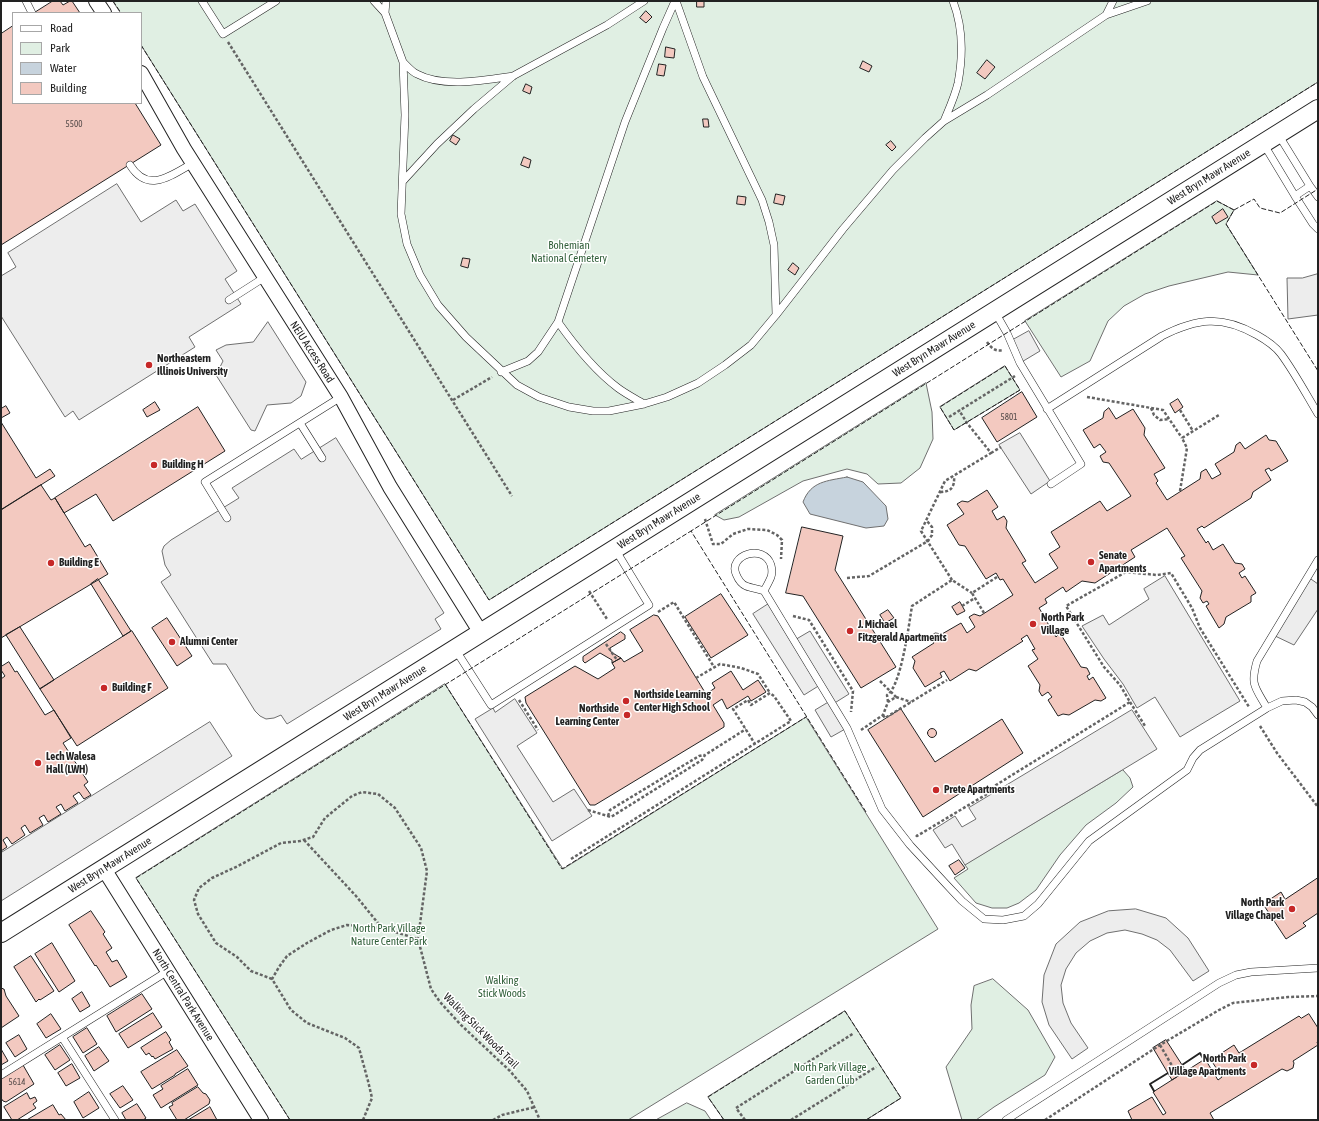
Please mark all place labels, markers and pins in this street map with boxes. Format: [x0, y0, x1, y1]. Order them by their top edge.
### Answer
place label: Northeastern Illinois University [157, 352, 228, 378]
marker: Northeastern Illinois University [144, 360, 154, 370]
place label: Building H [162, 458, 204, 472]
marker: Building H [149, 460, 159, 470]
place label: Senate Apartments [1099, 549, 1146, 575]
place label: Building E [59, 556, 99, 570]
marker: Senate Apartments [1086, 557, 1096, 567]
marker: Building E [46, 558, 56, 568]
place label: North Park Village [1041, 611, 1084, 637]
place label: J. Michael Fitzgerald Apartments [858, 618, 947, 644]
marker: North Park Village [1028, 619, 1038, 629]
marker: J. Michael Fitzgerald Apartments [845, 626, 855, 636]
place label: Alumni Center [180, 635, 237, 649]
marker: Alumni Center [167, 637, 177, 647]
place label: Building F [112, 681, 152, 695]
marker: Building F [99, 683, 109, 693]
place label: Northside Learning Center High School [634, 688, 711, 714]
marker: Northside Learning Center High School [621, 696, 631, 706]
place label: Northside Learning Center [555, 702, 619, 728]
marker: Northside Learning Center [622, 710, 632, 720]
place label: Lech Walesa Hall (LWH) [46, 750, 96, 776]
marker: Lech Walesa Hall (LWH) [33, 758, 43, 768]
place label: Prete Apartments [944, 783, 1015, 797]
marker: Prete Apartments [931, 785, 941, 795]
place label: North Park Village Chapel [1226, 896, 1284, 922]
marker: North Park Village Chapel [1287, 904, 1297, 914]
place label: North Park Village Apartments [1169, 1052, 1246, 1078]
marker: North Park Village Apartments [1249, 1060, 1259, 1070]

